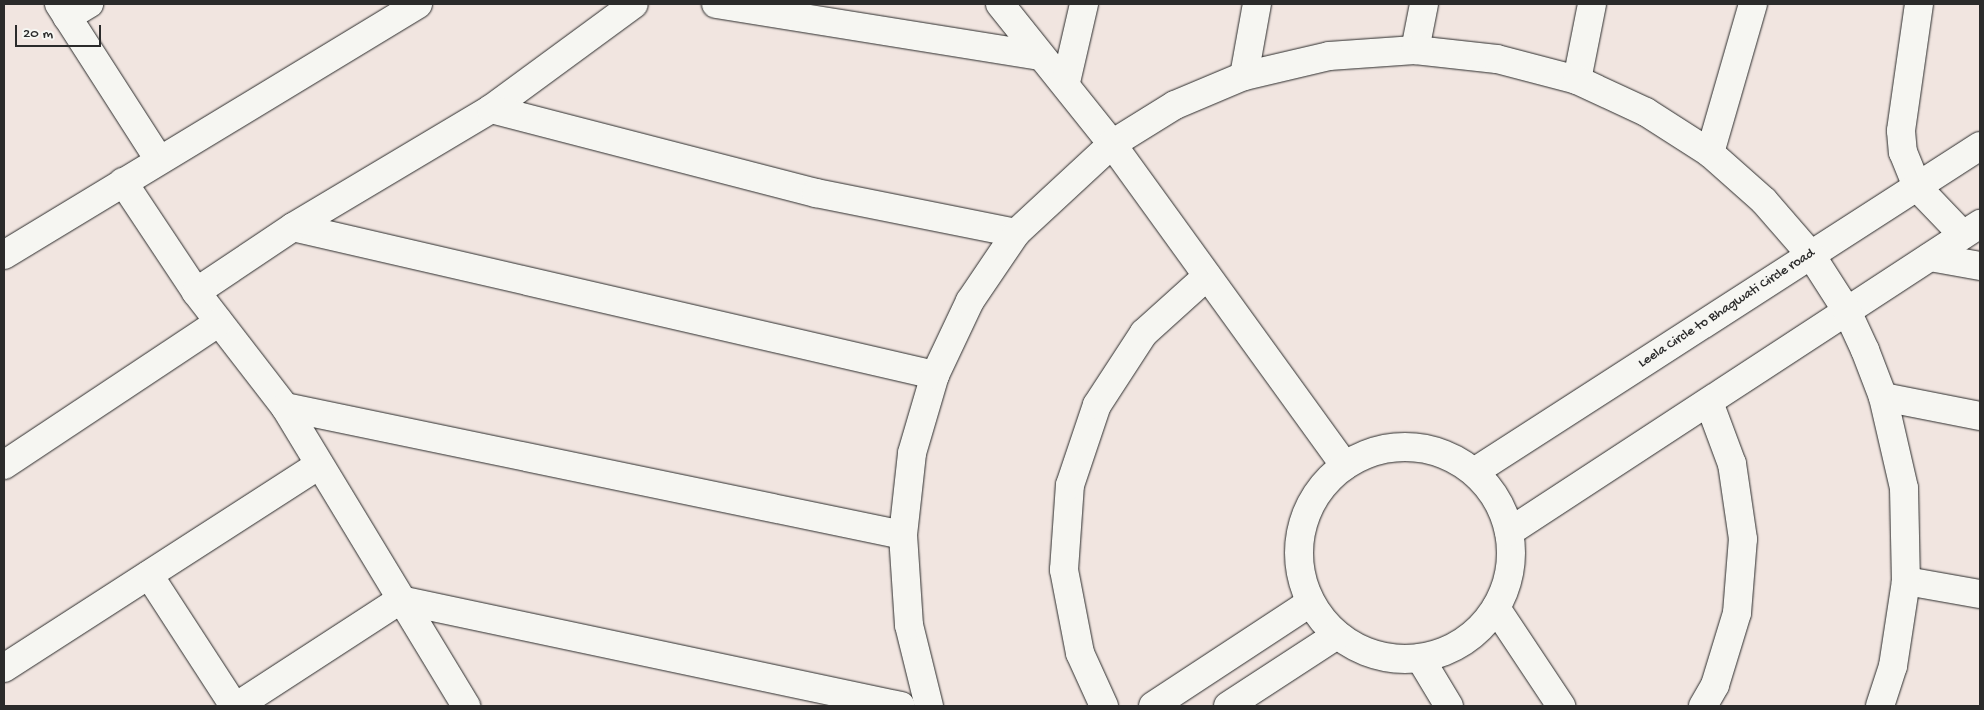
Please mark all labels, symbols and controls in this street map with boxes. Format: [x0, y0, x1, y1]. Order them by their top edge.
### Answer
scale bar [18, 15, 104, 47]
text: 20 m [23, 25, 53, 43]
street label: Leela Circle to Bhagwati Circle road [1636, 246, 1818, 372]

